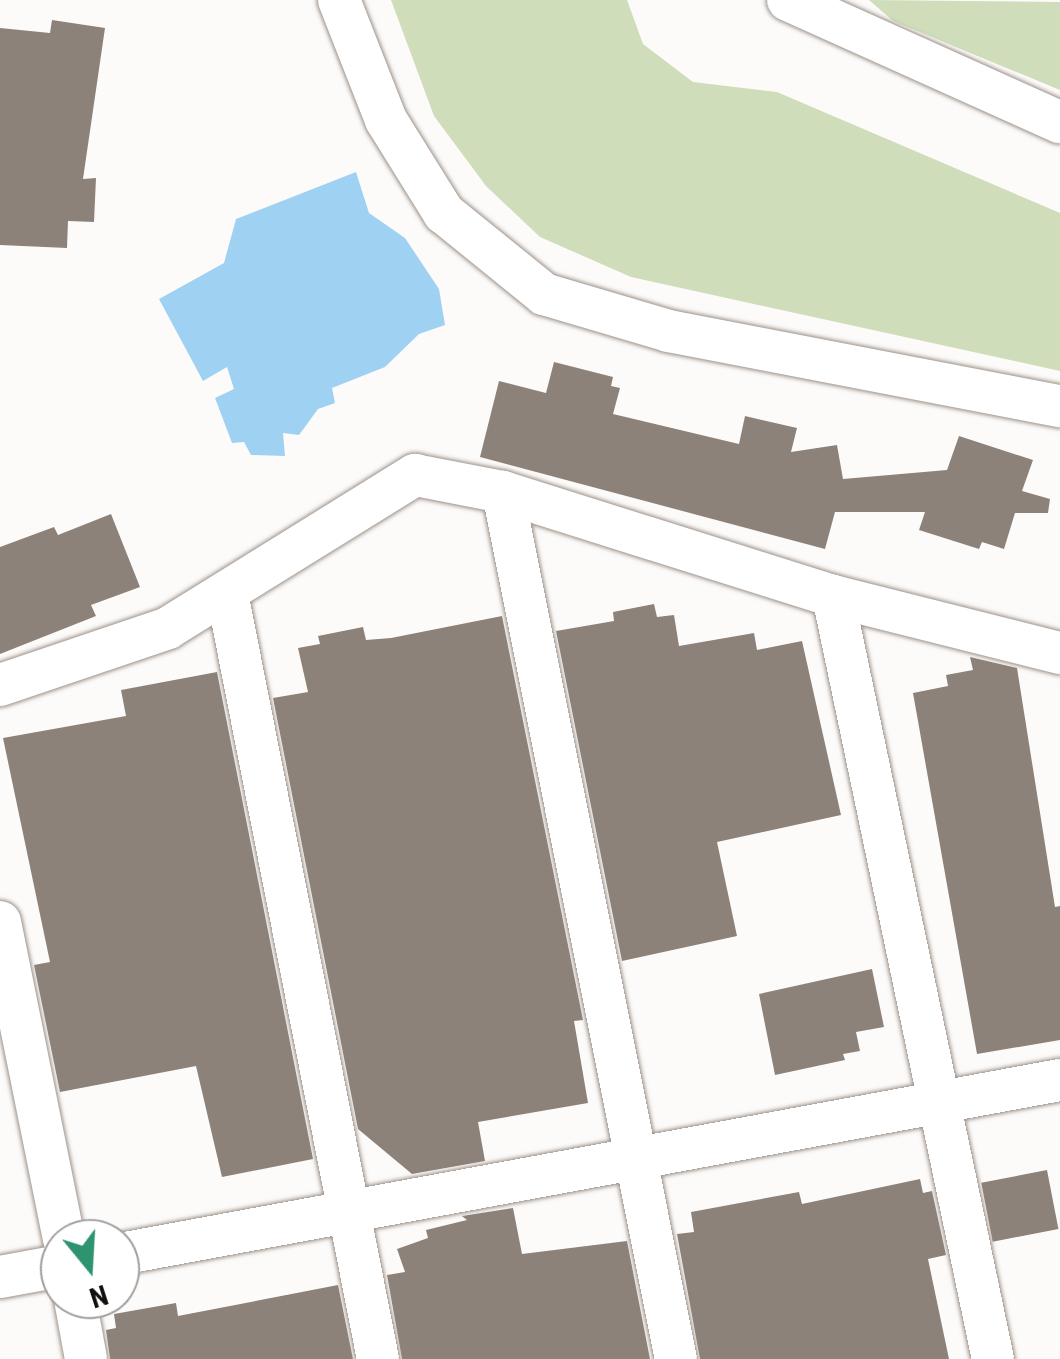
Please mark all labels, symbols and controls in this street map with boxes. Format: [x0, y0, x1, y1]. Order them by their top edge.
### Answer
north arrow [40, 1219, 140, 1319]
text: N [86, 1278, 112, 1314]

